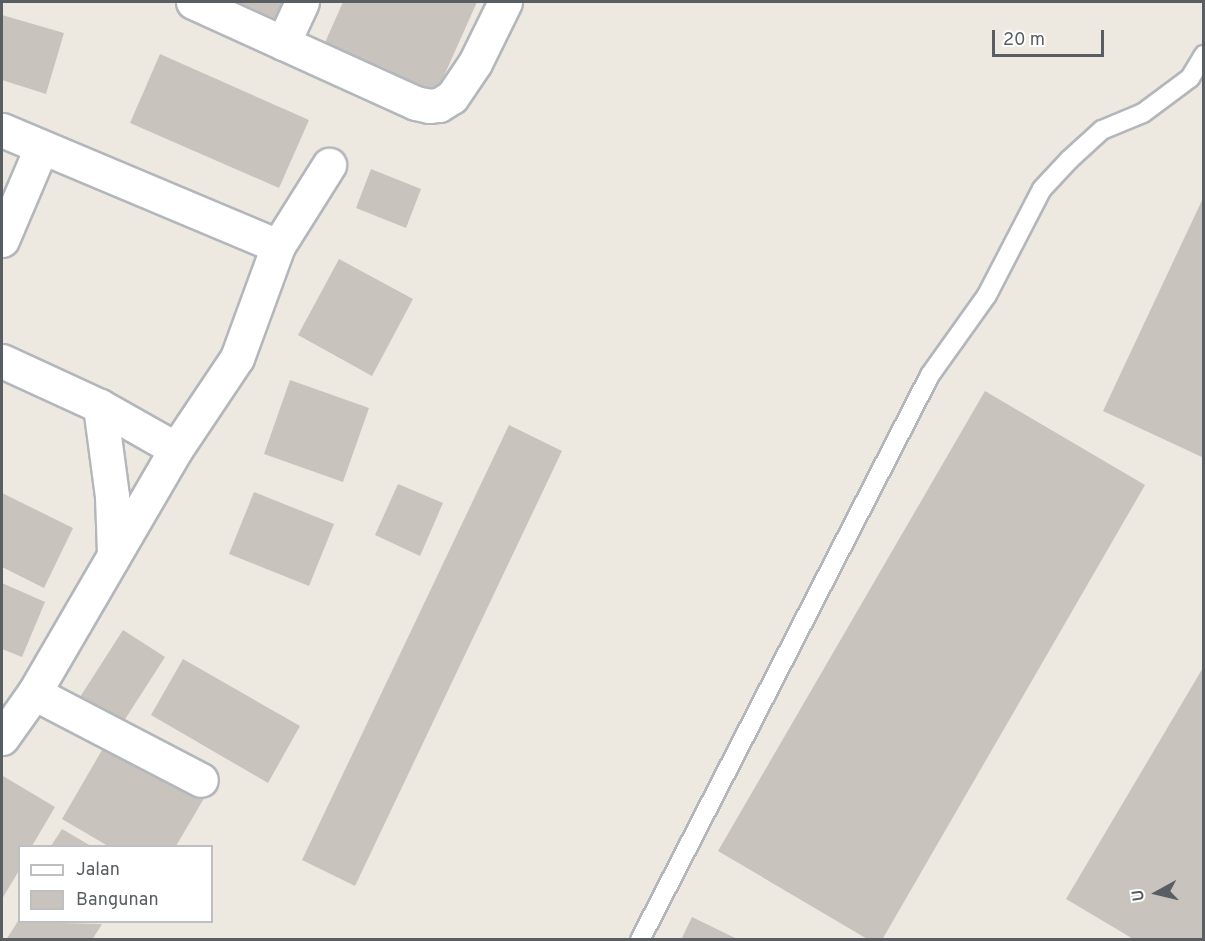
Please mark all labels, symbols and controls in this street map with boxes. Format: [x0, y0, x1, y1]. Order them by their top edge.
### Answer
scale bar [995, 18, 1108, 56]
text: 20 m [1003, 29, 1045, 52]
legend [18, 845, 213, 923]
text: Jalan [76, 859, 120, 882]
north arrow [1127, 863, 1187, 923]
text: U [1128, 888, 1150, 903]
text: Bangunan [76, 889, 159, 912]

